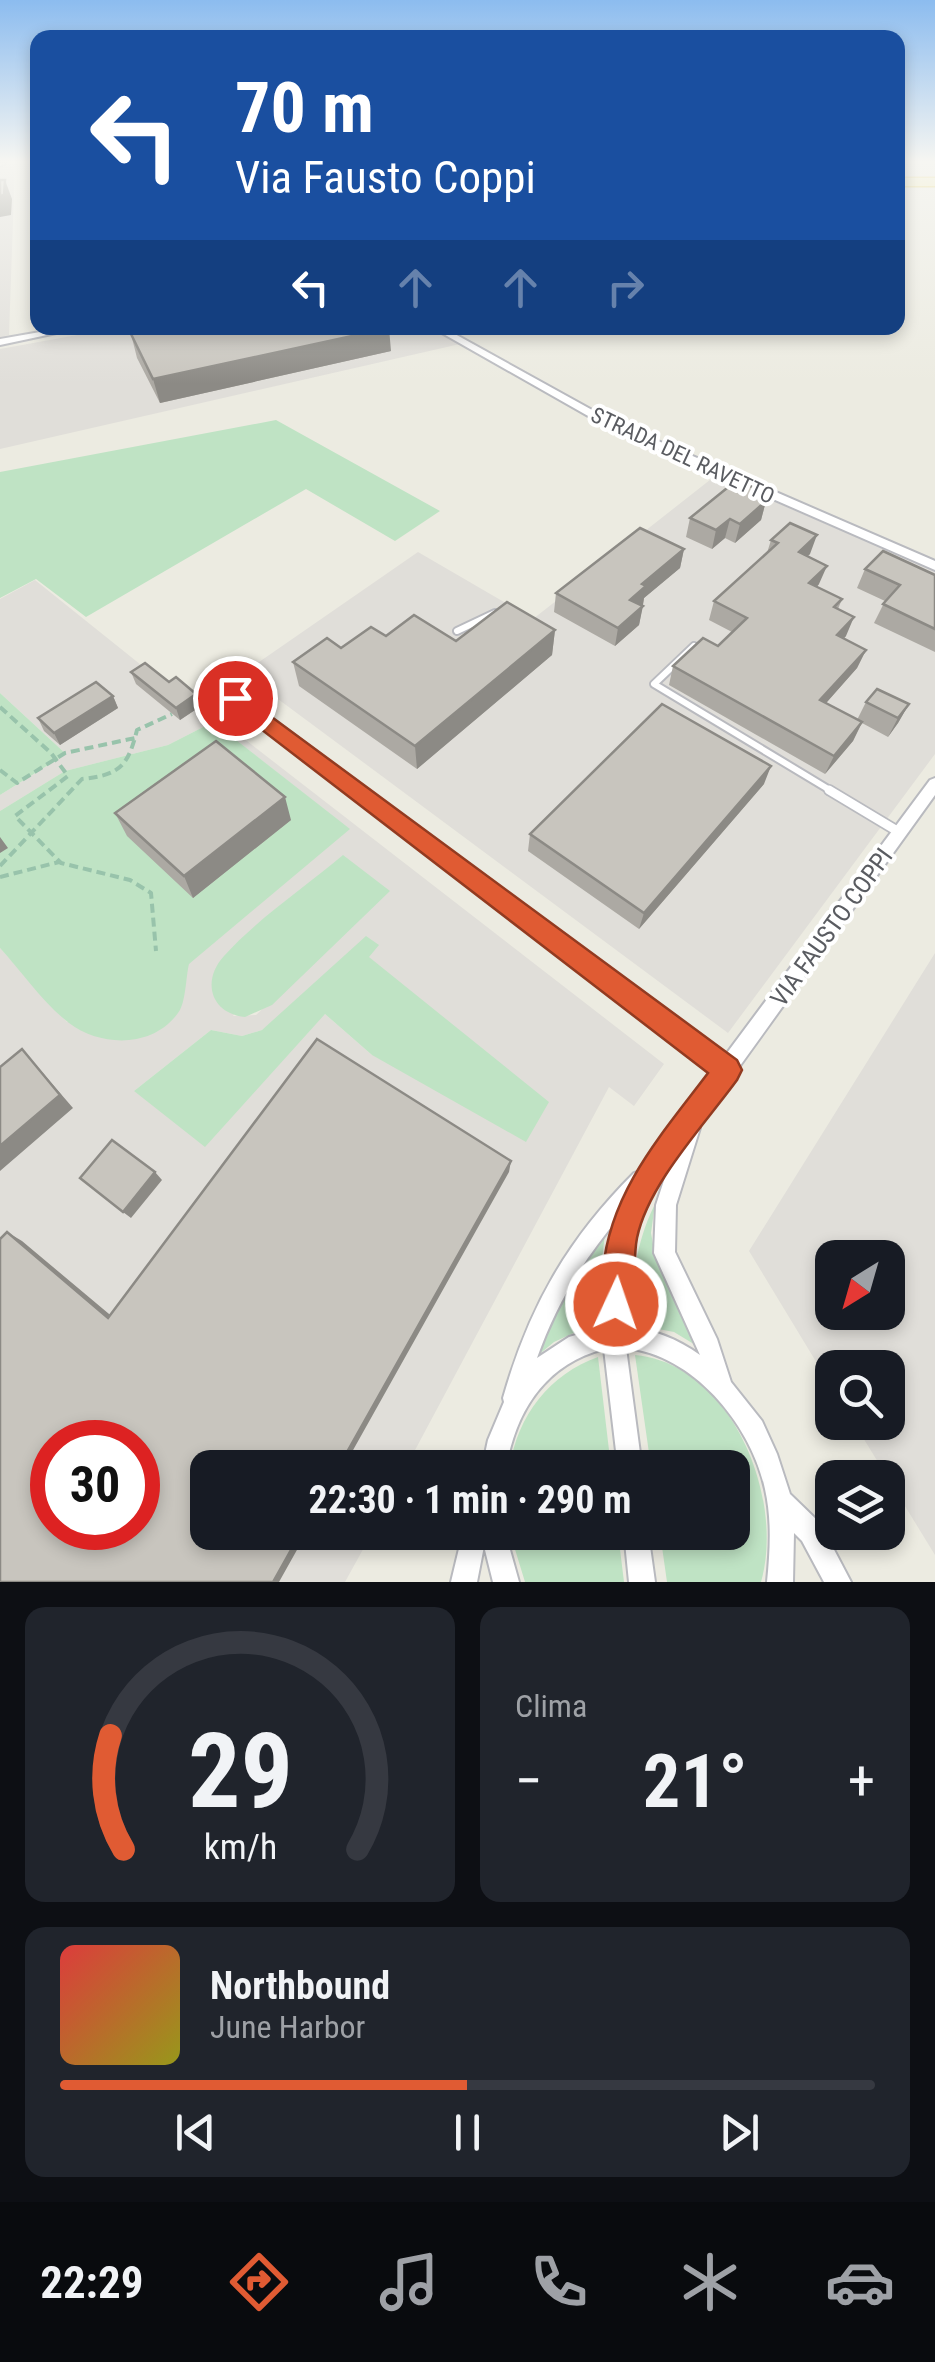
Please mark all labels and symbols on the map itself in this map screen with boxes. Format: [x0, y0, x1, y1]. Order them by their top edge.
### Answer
street label: STRADA DEL RAVETTO [587, 402, 778, 509]
pin [193, 656, 278, 741]
street label: VIA FAUSTO COPPI [764, 843, 899, 1012]
north arrow [815, 1240, 905, 1330]
position arrow [564, 1252, 668, 1356]
speed limit sign: 30 [30, 1420, 160, 1550]

